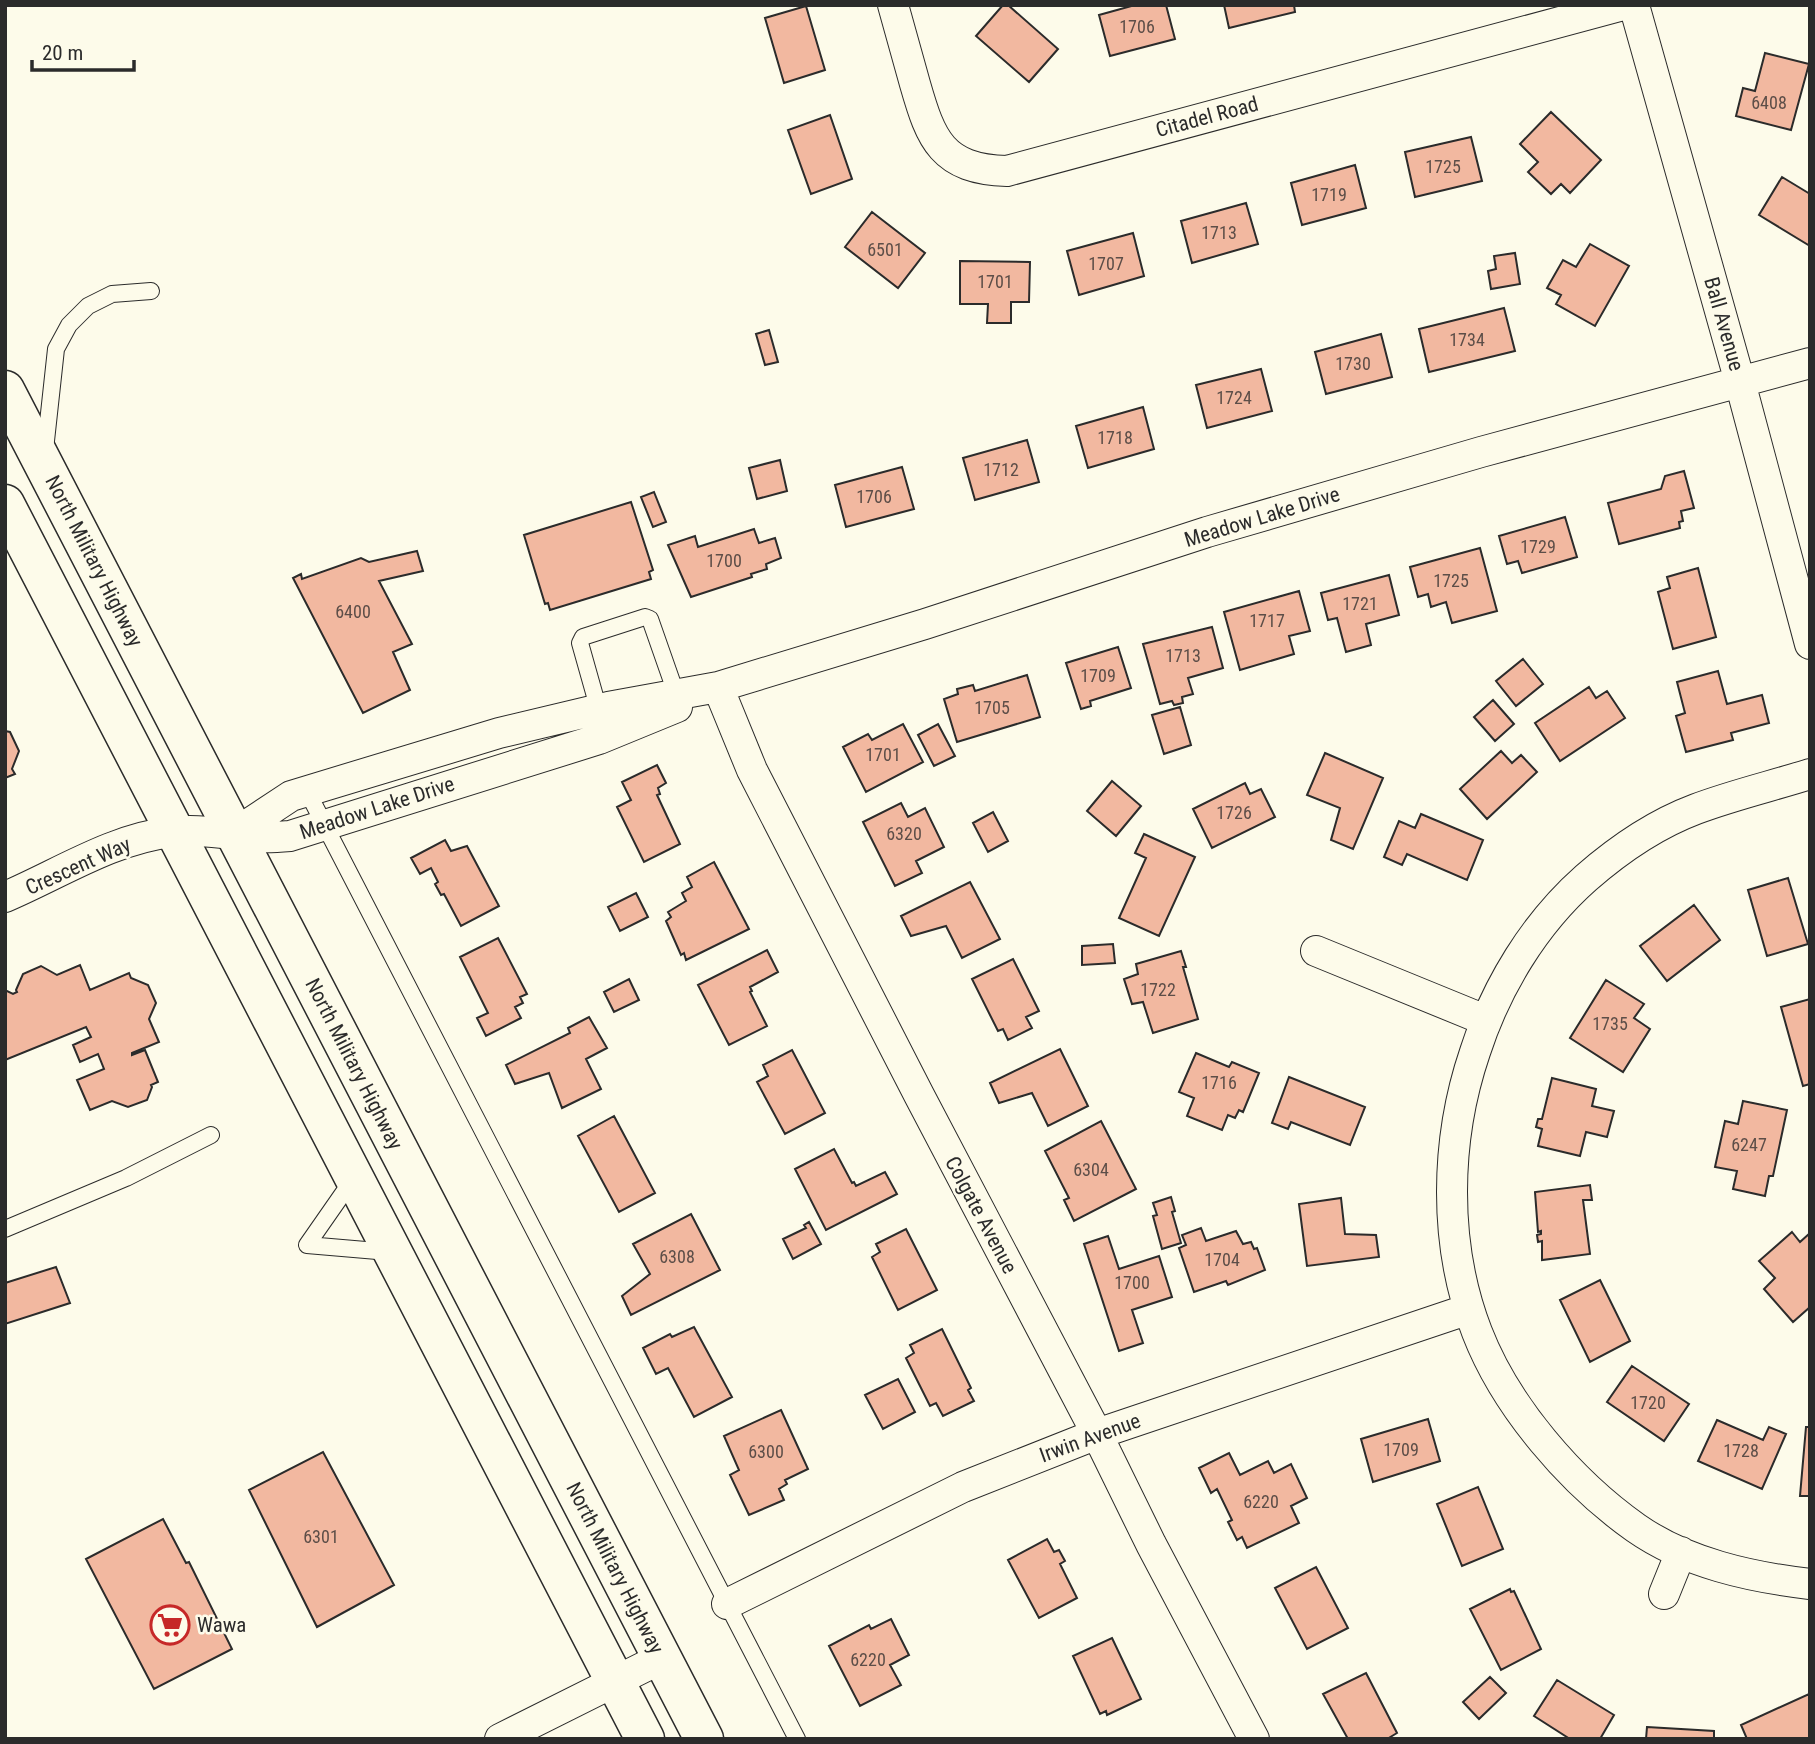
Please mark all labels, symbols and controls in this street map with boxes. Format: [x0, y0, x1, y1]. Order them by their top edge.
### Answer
house number: 1706 [1119, 16, 1155, 37]
scale bar [32, 28, 133, 72]
text: 20 m [42, 41, 83, 65]
street label: Citadel Road [1153, 92, 1261, 142]
house number: 6408 [1751, 92, 1787, 113]
house number: 1725 [1425, 156, 1461, 177]
house number: 1719 [1311, 184, 1347, 205]
house number: 1713 [1201, 222, 1237, 243]
house number: 6501 [867, 239, 903, 260]
house number: 1707 [1088, 253, 1124, 274]
house number: 1701 [977, 271, 1013, 292]
street label: Ball Avenue [1699, 274, 1749, 374]
house number: 1734 [1449, 329, 1485, 350]
house number: 1730 [1335, 353, 1371, 374]
house number: 1724 [1216, 387, 1252, 408]
house number: 1718 [1097, 427, 1133, 448]
house number: 1712 [983, 459, 1019, 480]
street label: North Military Highway [40, 471, 148, 651]
street label: Meadow Lake Drive [1181, 482, 1343, 552]
house number: 1706 [856, 486, 892, 507]
house number: 1729 [1520, 536, 1556, 557]
house number: 1700 [706, 550, 742, 571]
house number: 1725 [1433, 570, 1469, 591]
house number: 1721 [1342, 593, 1378, 614]
house number: 6400 [335, 601, 371, 622]
house number: 1717 [1249, 610, 1285, 631]
house number: 1713 [1165, 645, 1201, 666]
house number: 1709 [1080, 665, 1116, 686]
house number: 1705 [974, 697, 1010, 718]
house number: 1701 [865, 744, 901, 765]
street label: Meadow Lake Drive [297, 772, 457, 844]
house number: 1726 [1216, 802, 1252, 823]
house number: 6320 [886, 823, 922, 844]
street label: Crescent Way [22, 832, 135, 900]
street label: North Military Highway [300, 974, 408, 1154]
house number: 1722 [1140, 979, 1176, 1000]
house number: 1735 [1592, 1013, 1628, 1034]
house number: 1716 [1201, 1072, 1237, 1093]
house number: 6247 [1731, 1134, 1767, 1155]
street label: Colgate Avenue [940, 1152, 1022, 1278]
house number: 6304 [1073, 1159, 1109, 1180]
house number: 6308 [659, 1246, 695, 1267]
house number: 1704 [1204, 1249, 1240, 1270]
house number: 1700 [1114, 1272, 1150, 1293]
house number: 1720 [1630, 1392, 1666, 1413]
street label: Irwin Avenue [1036, 1409, 1144, 1467]
house number: 1709 [1383, 1439, 1419, 1460]
house number: 1728 [1723, 1440, 1759, 1461]
house number: 6300 [748, 1441, 784, 1462]
street label: North Military Highway [561, 1478, 669, 1658]
house number: 6220 [1243, 1491, 1279, 1512]
house number: 6301 [303, 1526, 339, 1547]
supermarket icon: Wawa [149, 1604, 191, 1646]
place label: Wawa [197, 1613, 246, 1637]
house number: 6220 [850, 1649, 886, 1670]

